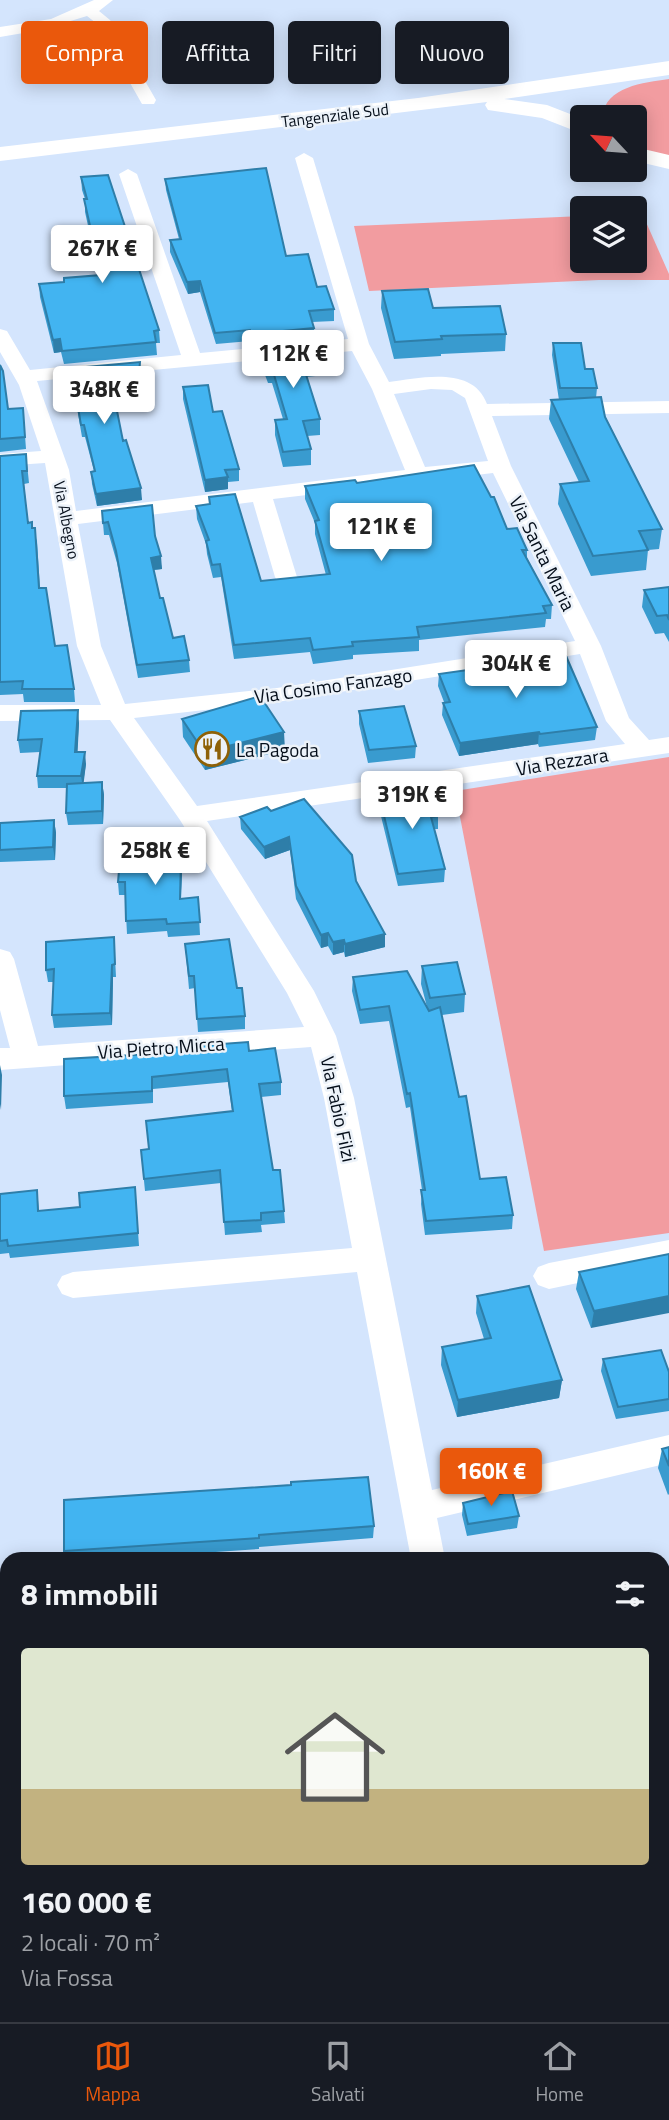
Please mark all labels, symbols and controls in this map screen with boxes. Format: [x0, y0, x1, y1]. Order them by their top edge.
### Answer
chip: Compra [21, 21, 148, 84]
chip: Affitta [162, 21, 274, 84]
chip: Filtri [288, 21, 381, 84]
chip: Nuovo [395, 21, 509, 84]
street label: Tangenziale Sud [280, 96, 390, 134]
north arrow [570, 105, 648, 182]
map controls [570, 105, 647, 273]
button: layers [570, 196, 647, 273]
pin: 267K € [45, 226, 159, 285]
text: 267K € [67, 230, 137, 265]
pin: 112K € [236, 330, 350, 390]
text: 112K € [258, 335, 328, 370]
pin: 348K € [47, 366, 161, 426]
text: 348K € [69, 371, 139, 406]
street label: Via Albegno [48, 479, 86, 561]
street label: Via Santa Maria [503, 490, 584, 616]
pin: 121K € [324, 504, 438, 563]
text: 121K € [346, 508, 416, 543]
pin: 304K € [459, 640, 573, 700]
text: 304K € [481, 645, 551, 680]
street label: Via Cosimo Fanzago [252, 660, 414, 710]
restaurant icon: La Pagoda [193, 730, 231, 768]
place label: La Pagoda [236, 735, 319, 764]
street label: Via Rezzara [514, 739, 611, 783]
pin: 319K € [355, 772, 469, 831]
text: 319K € [377, 776, 447, 811]
pin: 258K € [98, 828, 212, 887]
text: 258K € [120, 832, 190, 867]
street label: Via Pietro Micca [97, 1028, 226, 1066]
street label: Via Fabio Filzi [314, 1053, 364, 1165]
pin: 160K € [434, 1448, 548, 1508]
text: 160K € [456, 1453, 526, 1488]
text: 8 immobili [21, 1571, 158, 1617]
icon: filters [611, 1575, 649, 1613]
icon: home [272, 1694, 398, 1820]
text: 160 000 € [21, 1879, 152, 1925]
text: 2 locali · 70 m² [21, 1925, 160, 1960]
text: Via Fossa [21, 1960, 113, 1995]
tab: Mappa [85, 2037, 140, 2108]
tab: Salvati [311, 2037, 365, 2108]
tab: Home [535, 2037, 584, 2108]

